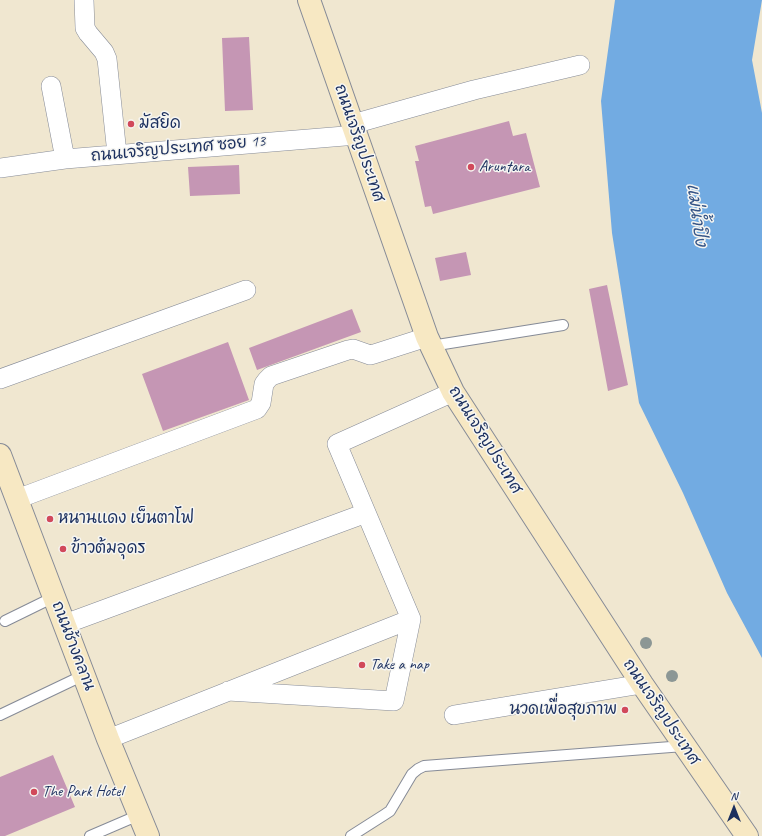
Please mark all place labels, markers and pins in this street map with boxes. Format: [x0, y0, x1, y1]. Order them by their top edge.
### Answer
place label: มัสยิด [139, 114, 181, 134]
marker: มัสยิด [126, 119, 136, 129]
place label: Aruntara [479, 157, 530, 177]
marker: Aruntara [466, 162, 476, 172]
place label: หนานแดง เย็นตาโฟ [58, 509, 194, 529]
marker: หนานแดง เย็นตาโฟ [45, 514, 55, 524]
place label: ข้าวต้มอุดร [71, 539, 146, 559]
marker: ข้าวต้มอุดร [58, 544, 68, 554]
place label: Take a nap [370, 655, 429, 675]
marker: Take a nap [357, 660, 367, 670]
place label: นวดเพื่อสุขภาพ [509, 700, 617, 720]
marker: นวดเพื่อสุขภาพ [620, 705, 630, 715]
place label: The Park Hotel [42, 782, 123, 802]
marker: The Park Hotel [29, 787, 39, 797]

